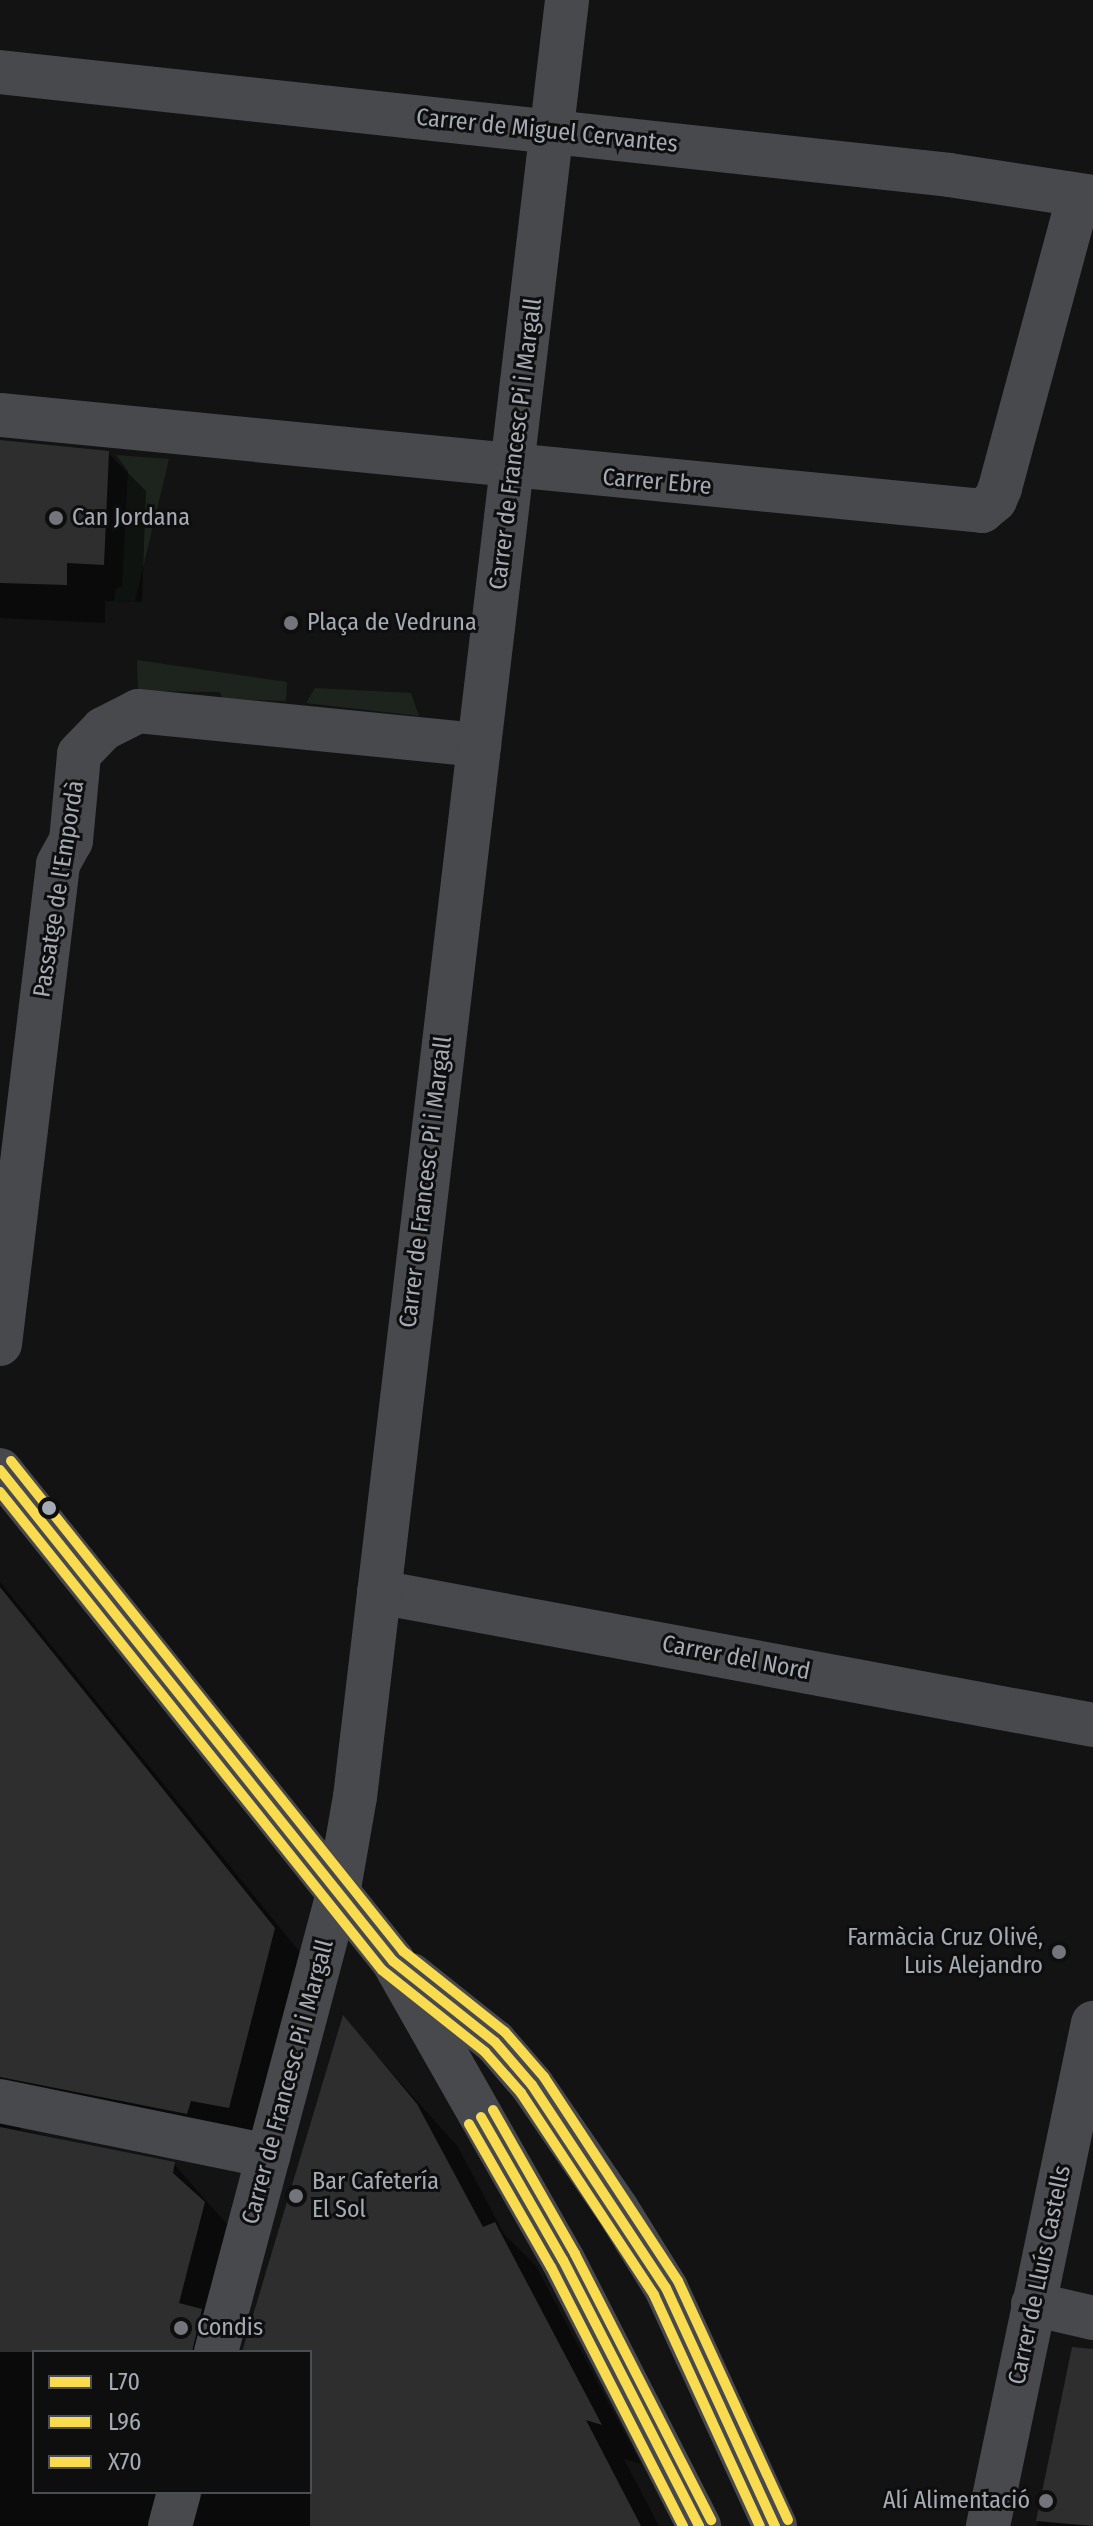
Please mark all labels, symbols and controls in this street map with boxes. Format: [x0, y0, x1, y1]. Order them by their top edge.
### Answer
street label: Carrer de Miguel Cervantes [415, 103, 679, 159]
street label: Carrer de Francesc Pi i Margall [484, 297, 548, 591]
street label: Carrer Ebre [601, 463, 713, 501]
place label: Can Jordana [72, 504, 190, 532]
marker: Can Jordana [47, 509, 65, 527]
place label: Plaça de Vedruna [307, 609, 477, 637]
marker: Plaça de Vedruna [282, 614, 300, 632]
street label: Passatge de l'Empordà [28, 779, 90, 999]
street label: Carrer de Francesc Pi i Margall [394, 1035, 458, 1329]
unlabelled marker [41, 1500, 57, 1516]
street label: Carrer del Nord [660, 1630, 812, 1686]
place label: Farmàcia Cruz Olivé, Luis Alejandro [847, 1924, 1043, 1980]
street label: Carrer de Francesc Pi i Margall [236, 1937, 340, 2227]
marker: Farmàcia Cruz Olivé, Luis Alejandro [1050, 1943, 1068, 1961]
street label: Carrer de Lluís Castells [1003, 2163, 1077, 2387]
place label: Bar Cafetería El Sol [312, 2168, 439, 2224]
marker: Bar Cafetería El Sol [287, 2187, 305, 2205]
place label: Condis [197, 2314, 263, 2342]
marker: Condis [172, 2319, 190, 2337]
legend [32, 2350, 312, 2494]
text: L70 [108, 2368, 140, 2396]
text: L96 [108, 2408, 141, 2436]
text: X70 [108, 2448, 142, 2476]
place label: Alí Alimentació [883, 2487, 1030, 2515]
marker: Alí Alimentació [1037, 2492, 1055, 2510]

